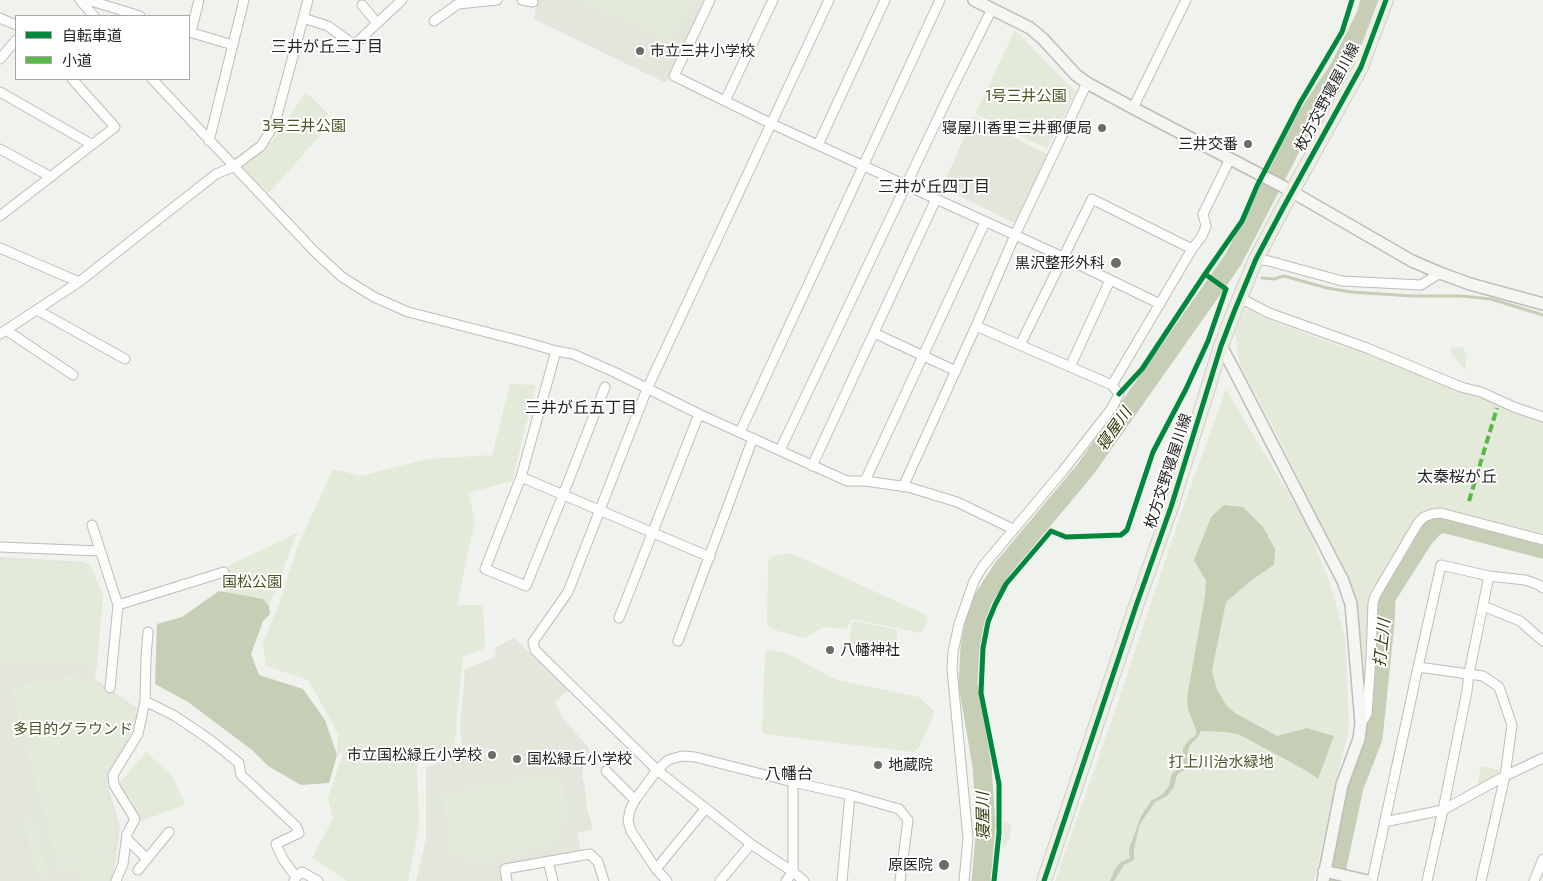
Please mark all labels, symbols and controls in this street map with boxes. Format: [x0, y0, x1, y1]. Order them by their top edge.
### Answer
legend [15, 15, 190, 80]
text: 自転車道 [62, 26, 122, 44]
district label: 三井が丘三丁目 [271, 37, 383, 57]
street label: 枚方交野寝屋川線 [1291, 40, 1363, 154]
place label: 市立三井小学校 [650, 42, 755, 60]
marker: 市立三井小学校 [634, 45, 646, 57]
text: 小道 [62, 51, 92, 69]
park label: 1号三井公園 [986, 87, 1066, 105]
park label: 3号三井公園 [262, 117, 346, 135]
place label: 寝屋川香里三井郵便局 [942, 119, 1092, 137]
marker: 寝屋川香里三井郵便局 [1096, 122, 1108, 134]
place label: 三井交番 [1178, 135, 1238, 153]
marker: 三井交番 [1242, 138, 1254, 150]
district label: 三井が丘四丁目 [878, 177, 990, 197]
place label: 黒沢整形外科 [1015, 254, 1105, 272]
marker: 黒沢整形外科 [1109, 256, 1123, 270]
district label: 三井が丘五丁目 [525, 398, 637, 418]
water label: 寝屋川 [1092, 404, 1136, 454]
street label: 枚方交野寝屋川線 [1141, 411, 1195, 531]
district label: 太秦桜が丘 [1417, 467, 1497, 487]
park label: 国松公園 [222, 573, 282, 591]
water label: 打上川 [1370, 618, 1394, 668]
place label: 八幡神社 [840, 641, 900, 659]
marker: 八幡神社 [824, 644, 836, 656]
park label: 多目的グラウンド [13, 720, 133, 738]
place label: 市立国松緑丘小学校 [347, 746, 482, 764]
marker: 市立国松緑丘小学校 [486, 749, 498, 761]
place label: 国松緑丘小学校 [527, 750, 632, 768]
marker: 国松緑丘小学校 [511, 753, 523, 765]
park label: 打上川治水緑地 [1169, 753, 1273, 771]
place label: 地蔵院 [888, 756, 933, 774]
marker: 地蔵院 [872, 759, 884, 771]
district label: 八幡台 [765, 764, 813, 784]
water label: 寝屋川 [973, 792, 993, 840]
place label: 原医院 [888, 856, 933, 874]
marker: 原医院 [937, 858, 951, 872]

